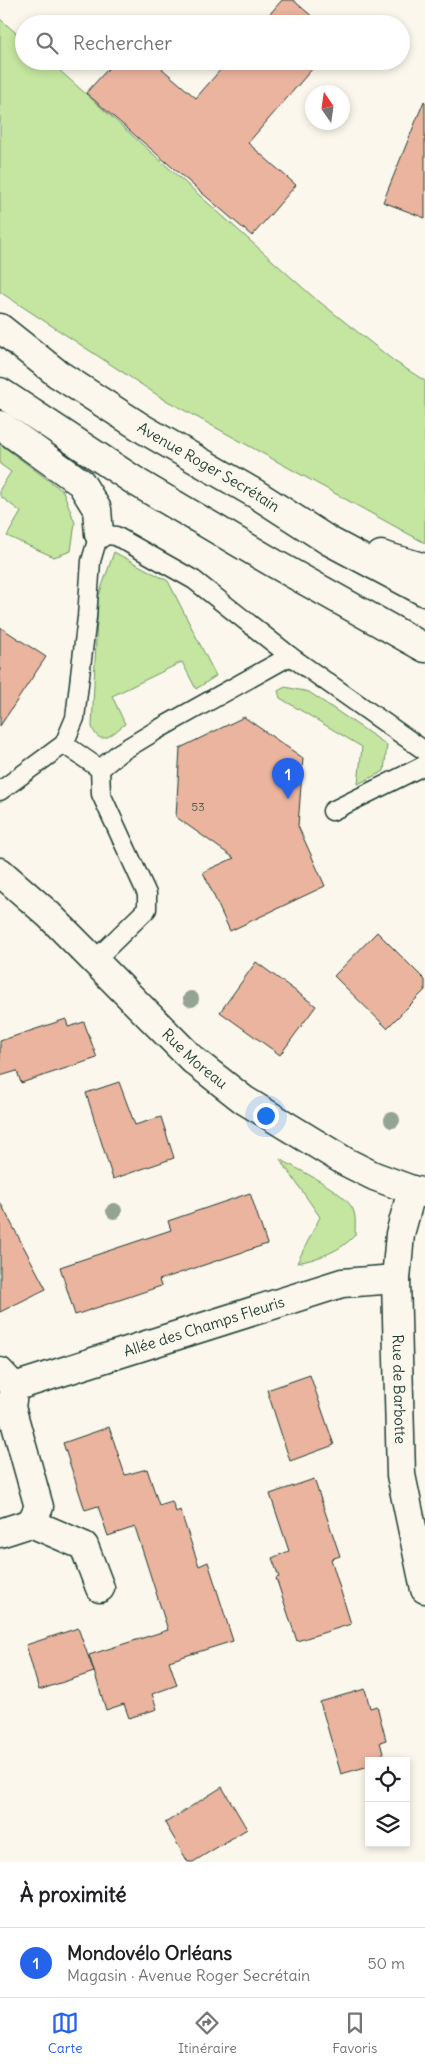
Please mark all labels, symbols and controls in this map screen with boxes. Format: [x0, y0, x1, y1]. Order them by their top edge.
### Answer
search box [15, 15, 410, 70]
icon: search [33, 29, 61, 57]
text: Rechercher [73, 31, 172, 55]
north arrow [305, 85, 350, 130]
street label: Avenue Roger Secrétain [134, 418, 284, 516]
pin: 1 [272, 758, 304, 799]
house number: 53 [191, 799, 205, 814]
street label: Rue Moreau [158, 1024, 232, 1093]
your location [253, 1103, 279, 1129]
street label: Allée des Champs Fleuris [121, 1292, 287, 1361]
street label: Rue de Barbotte [388, 1334, 410, 1444]
map controls [365, 1757, 410, 1847]
button: locate [365, 1757, 410, 1802]
button: layers [365, 1802, 410, 1847]
text: À proximité [20, 1881, 127, 1908]
text: Mondovélo Orléans [67, 1941, 232, 1965]
text: 1 [33, 1953, 39, 1973]
text: 50 m [367, 1953, 405, 1973]
text: Magasin · Avenue Roger Secrétain [67, 1965, 310, 1985]
tab: Carte [48, 2009, 83, 2057]
tab: Itinéraire [178, 2009, 237, 2057]
tab: Favoris [332, 2009, 377, 2057]

